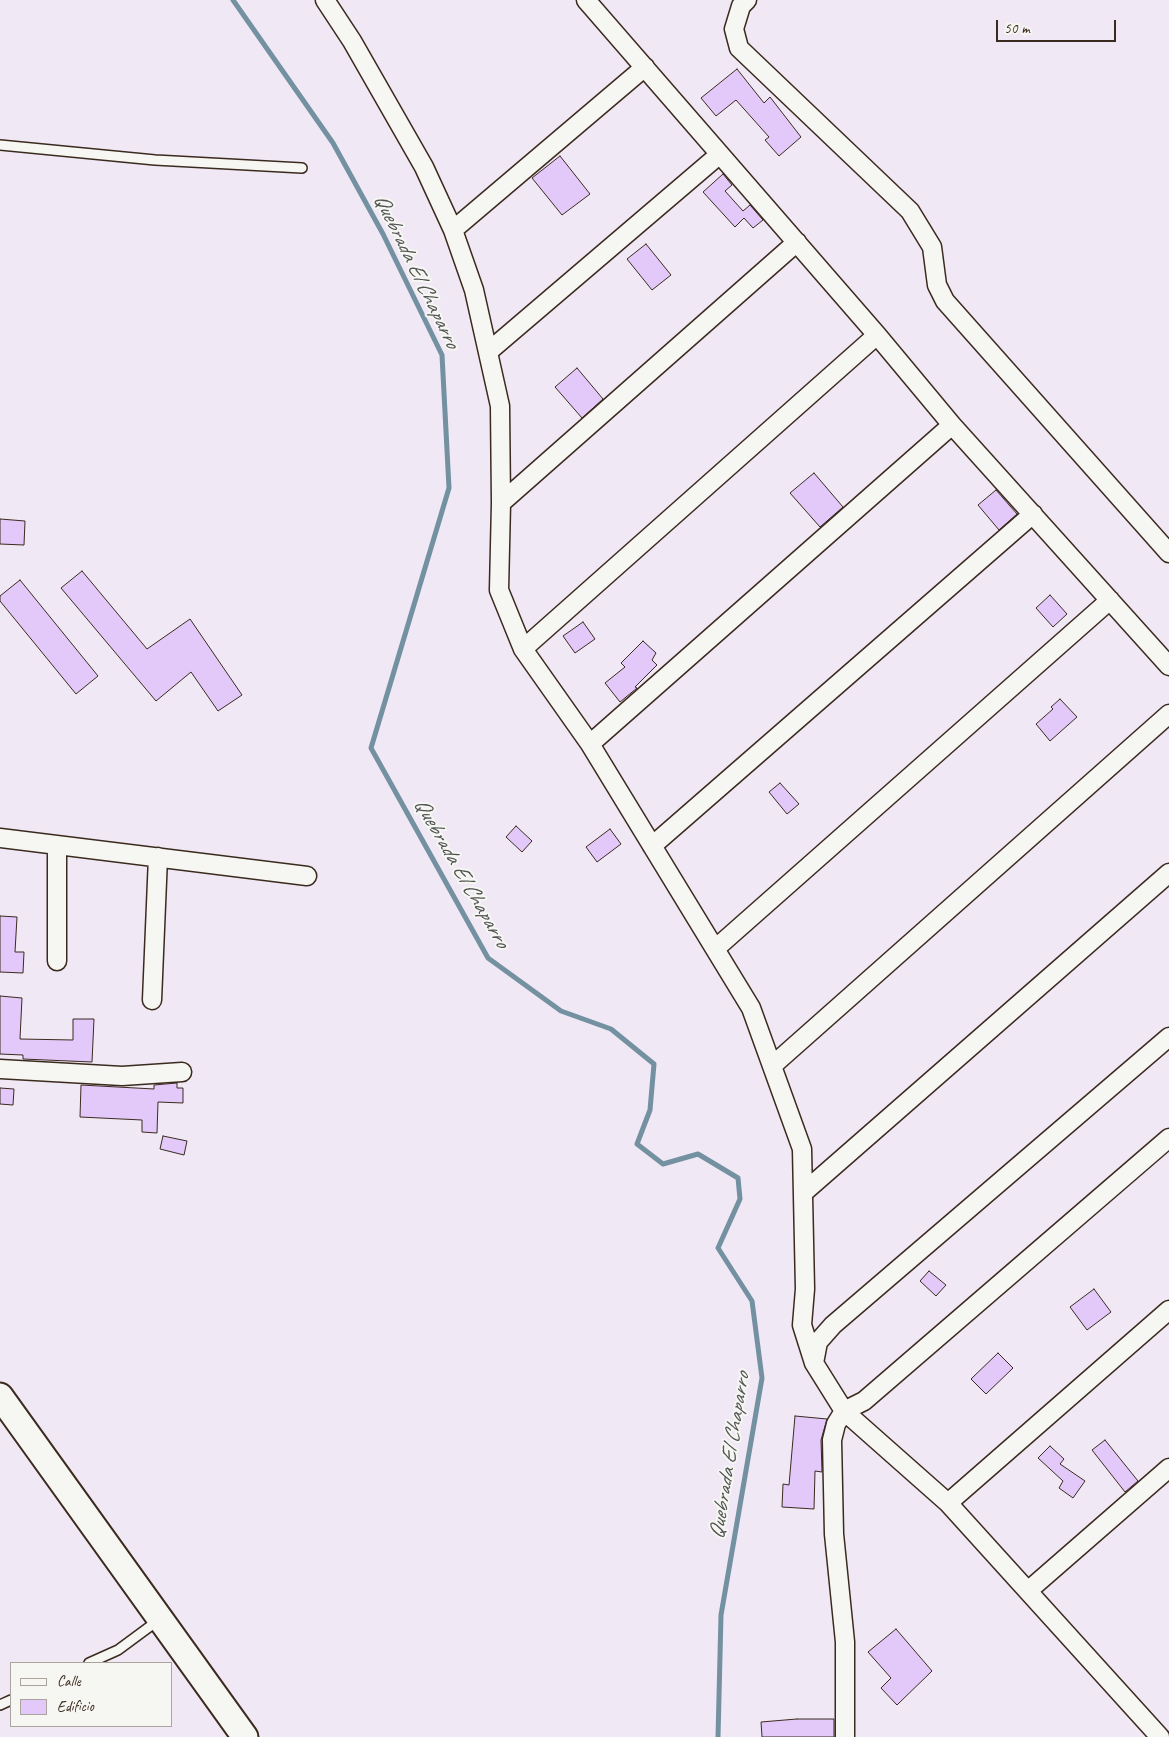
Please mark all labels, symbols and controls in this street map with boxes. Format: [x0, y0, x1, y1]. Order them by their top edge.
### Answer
scale bar [999, 10, 1119, 42]
text: 50 m [1004, 19, 1030, 38]
water label: Quebrada El Chaparro [367, 190, 465, 352]
water label: Quebrada El Chaparro [408, 794, 514, 952]
water label: Quebrada El Chaparro [704, 1371, 756, 1541]
legend [10, 1662, 172, 1727]
text: Calle [57, 1672, 81, 1691]
text: Edificio [57, 1697, 94, 1716]

